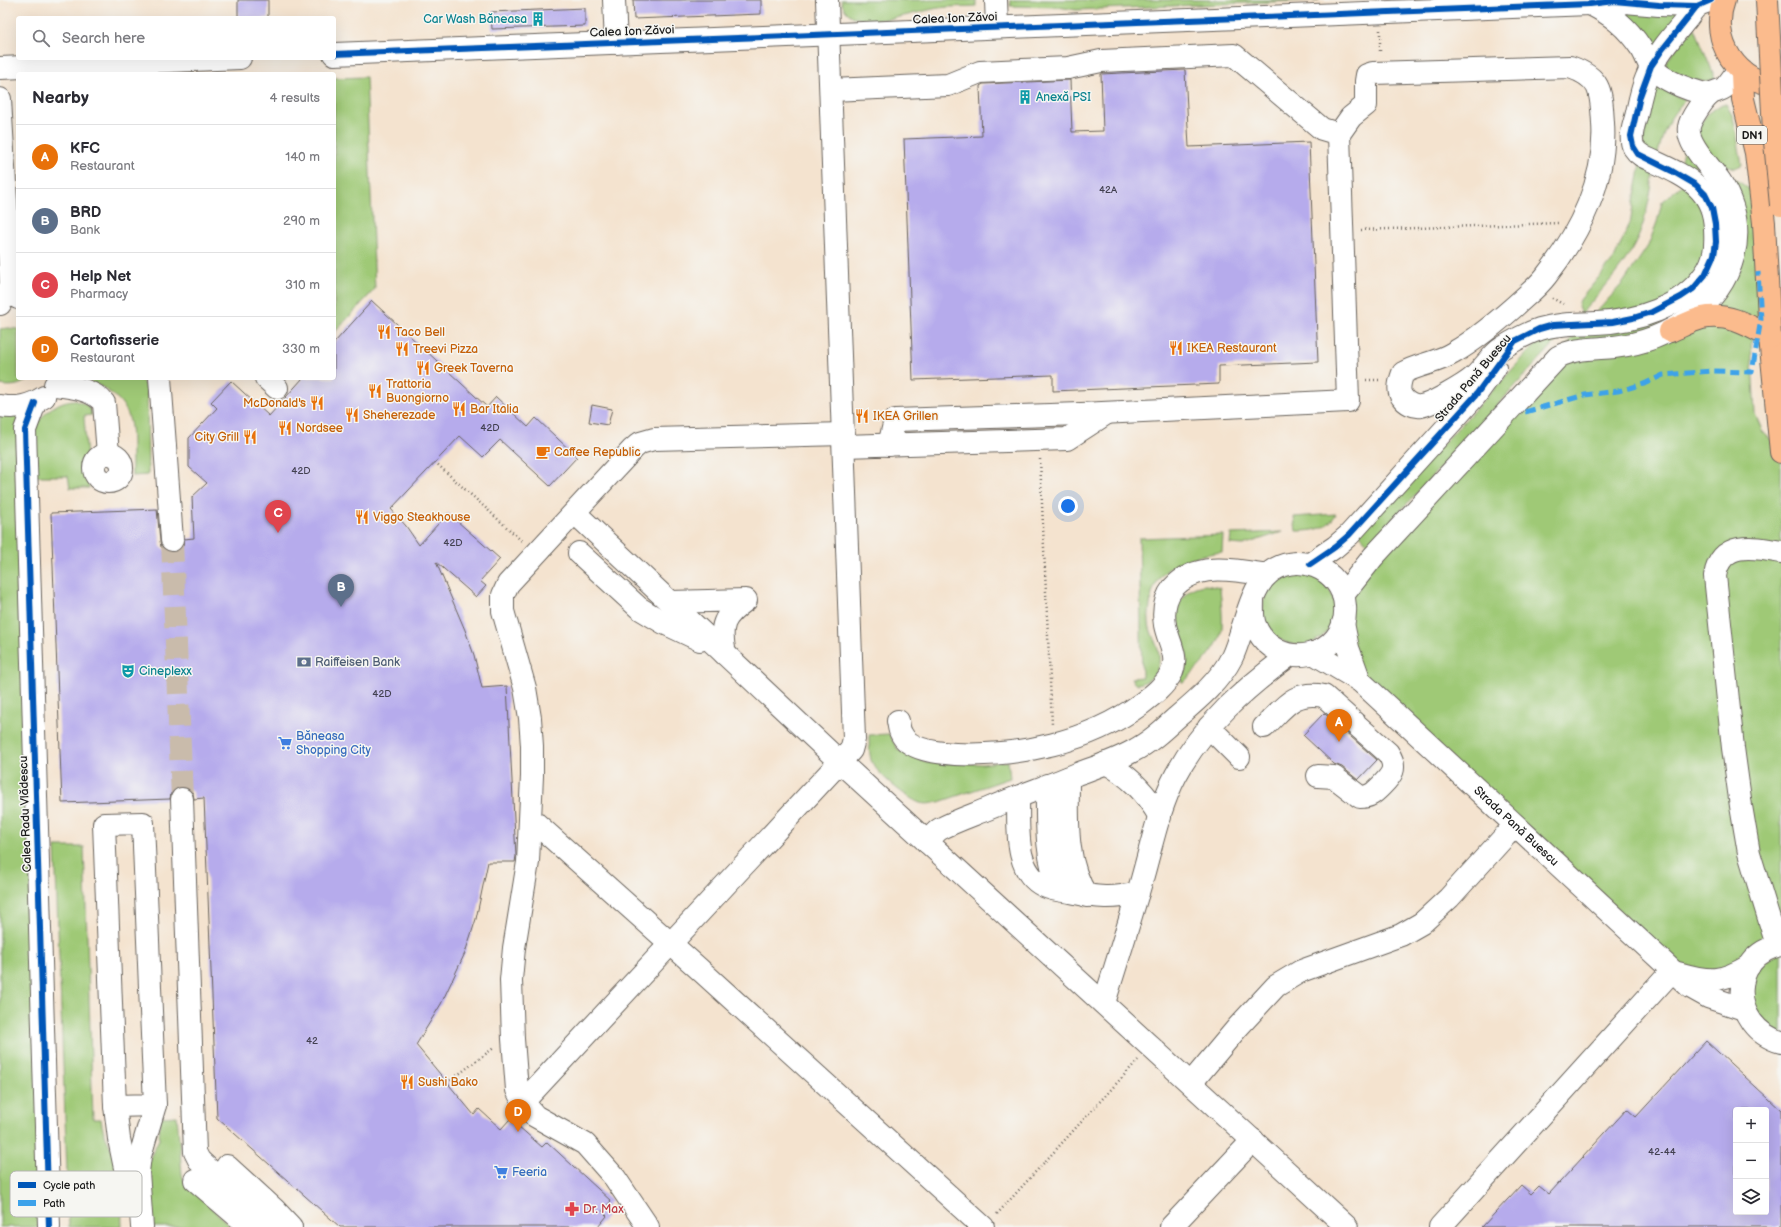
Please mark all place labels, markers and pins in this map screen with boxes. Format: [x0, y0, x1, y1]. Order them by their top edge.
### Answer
building icon: Car Wash Băneasa [530, 11, 546, 27]
place label: Car Wash Băneasa [423, 12, 527, 27]
building icon: Anexă PSI [1017, 89, 1033, 105]
place label: Anexă PSI [1036, 90, 1091, 105]
restaurant icon: Taco Bell [376, 324, 392, 340]
place label: Taco Bell [395, 325, 445, 340]
restaurant icon: IKEA Restaurant [1168, 340, 1184, 356]
restaurant icon: Treevi Pizza [394, 341, 410, 357]
place label: IKEA Restaurant [1187, 341, 1277, 356]
place label: Treevi Pizza [413, 342, 478, 357]
restaurant icon: Greek Taverna [415, 360, 431, 376]
place label: Greek Taverna [434, 361, 514, 376]
place label: Trattoria Buongiorno [386, 377, 449, 406]
restaurant icon: Trattoria Buongiorno [367, 383, 383, 399]
restaurant icon: McDonald's [309, 395, 325, 411]
place label: McDonald's [243, 396, 306, 411]
restaurant icon: Bar Italia [451, 401, 467, 417]
place label: Bar Italia [470, 402, 519, 417]
restaurant icon: Sheherezade [344, 407, 360, 423]
place label: Sheherezade [363, 408, 435, 423]
restaurant icon: IKEA Grillen [854, 408, 870, 424]
place label: IKEA Grillen [873, 409, 938, 424]
restaurant icon: Nordsee [277, 420, 293, 436]
place label: Nordsee [296, 421, 343, 436]
restaurant icon: City Grill [242, 429, 258, 445]
place label: City Grill [195, 430, 239, 445]
cafe icon: Caffee Republic [535, 444, 551, 460]
place label: Caffee Republic [554, 445, 641, 460]
pin: C [265, 500, 291, 533]
restaurant icon: Viggo Steakhouse [354, 509, 370, 525]
place label: Viggo Steakhouse [373, 510, 470, 525]
pin: B [328, 574, 354, 607]
bank icon: Raiffeisen Bank [296, 654, 312, 670]
place label: Raiffeisen Bank [315, 655, 400, 670]
theatre icon: Cineplexx [120, 663, 136, 679]
place label: Cineplexx [139, 664, 192, 679]
pin: A [1326, 709, 1352, 742]
place label: Băneasa Shopping City [296, 729, 371, 758]
supermarket icon: Băneasa Shopping City [277, 735, 293, 751]
restaurant icon: Sushi Bako [399, 1074, 415, 1090]
place label: Sushi Bako [418, 1075, 478, 1090]
pin: D [505, 1099, 531, 1132]
supermarket icon: Feeria [493, 1164, 509, 1180]
place label: Feeria [512, 1165, 547, 1180]
pharmacy icon: Dr. Max [564, 1201, 580, 1217]
place label: Dr. Max [583, 1202, 624, 1217]

